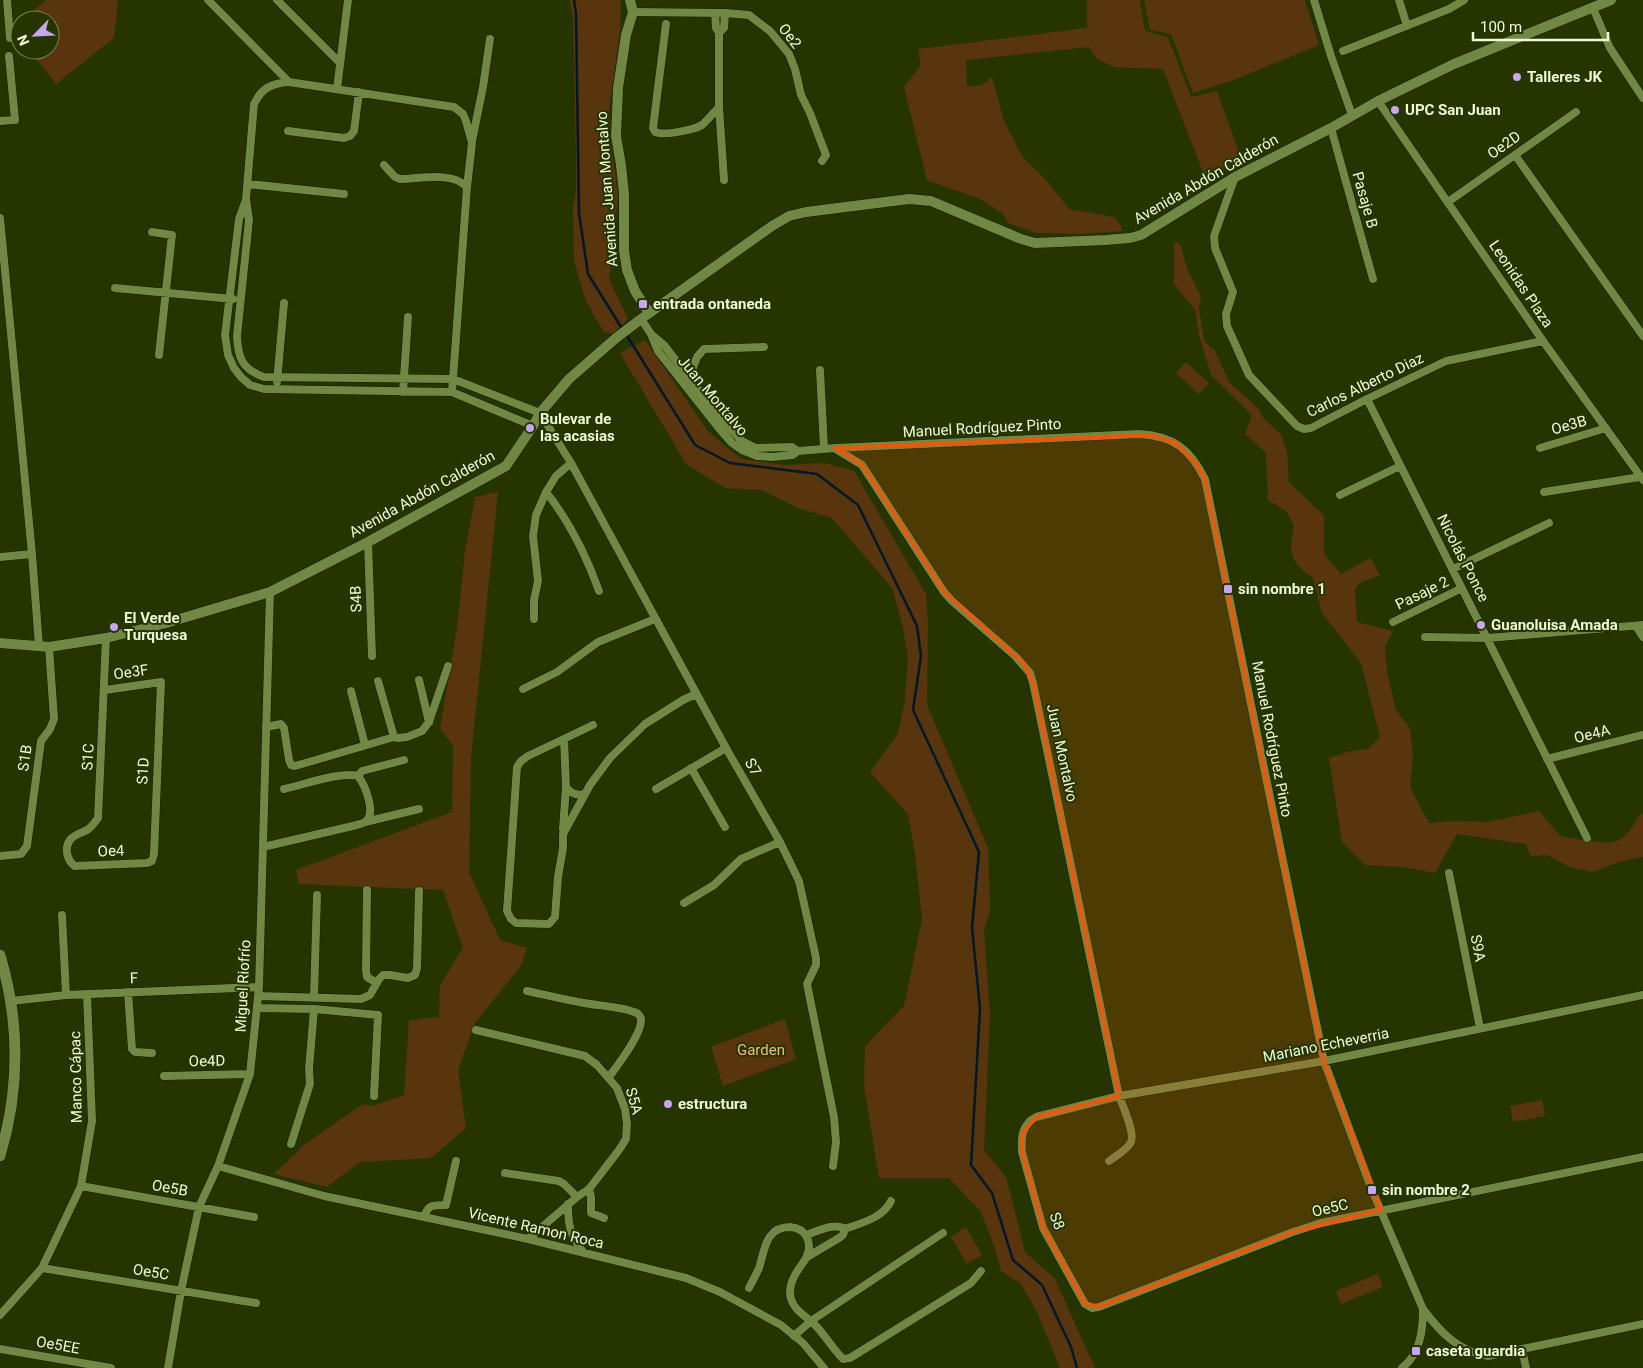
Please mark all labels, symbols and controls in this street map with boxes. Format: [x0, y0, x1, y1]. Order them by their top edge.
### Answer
north arrow [10, 10, 60, 60]
scale bar [1473, 10, 1608, 42]
text: 100 m [1480, 18, 1522, 36]
street label: Oe2 [775, 20, 805, 52]
text: N [14, 33, 32, 48]
place label: Talleres JK [1527, 68, 1603, 86]
marker: Talleres JK [1511, 71, 1523, 83]
place label: UPC San Juan [1405, 101, 1501, 119]
marker: UPC San Juan [1389, 104, 1401, 116]
street label: Avenida Juan Montalvo [593, 111, 621, 267]
street label: Oe2D [1484, 127, 1524, 163]
street label: Avenida Abdón Calderón [1131, 130, 1281, 228]
street label: Pasaje B [1348, 170, 1382, 230]
street label: Leonidas Plaza [1485, 237, 1557, 331]
place label: entrada ontaneda [653, 295, 771, 313]
marker: entrada ontaneda [637, 298, 649, 310]
street label: Carlos Alberto Diaz [1304, 349, 1426, 421]
street label: Juan Montalvo [674, 352, 752, 440]
place label: Bulevar de las acasias [540, 410, 615, 445]
street label: Oe3B [1549, 411, 1589, 439]
street label: Manuel Rodríguez Pinto [902, 415, 1062, 441]
marker: Bulevar de las acasias [524, 422, 536, 434]
street label: Avenida Abdón Calderón [346, 446, 498, 542]
street label: Nicolás Ponce [1433, 511, 1493, 605]
street label: Pasaje 2 [1392, 572, 1452, 614]
place label: sin nombre 1 [1238, 580, 1326, 598]
marker: sin nombre 1 [1222, 583, 1234, 595]
street label: S4B [347, 585, 365, 613]
place label: El Verde Turquesa [124, 609, 187, 644]
place label: Guanoluisa Amada [1491, 616, 1618, 634]
marker: Guanoluisa Amada [1475, 619, 1487, 631]
marker: El Verde Turquesa [108, 621, 120, 633]
street label: Manuel Rodríguez Pinto [1248, 659, 1296, 819]
street label: Oe3F [112, 661, 150, 683]
street label: Juan Montalvo [1043, 703, 1081, 803]
street label: Oe4A [1572, 721, 1612, 747]
street label: S1C [78, 743, 98, 771]
street label: S1B [14, 744, 36, 772]
street label: S7 [741, 755, 765, 779]
street label: S1D [133, 757, 153, 785]
street label: Oe4 [97, 842, 125, 860]
street label: S9A [1467, 933, 1489, 963]
street label: Miguel Riofrío [232, 939, 254, 1033]
street label: F [130, 969, 138, 987]
street label: Mariano Echeverria [1261, 1024, 1391, 1066]
street label: Manco Cápac [66, 1031, 86, 1123]
park label: Garden [737, 1041, 785, 1059]
street label: Oe4D [189, 1052, 225, 1070]
street label: S5A [622, 1085, 646, 1117]
place label: estructura [678, 1095, 747, 1113]
marker: estructura [662, 1098, 674, 1110]
street label: Oe5B [151, 1176, 189, 1200]
place label: sin nombre 2 [1382, 1181, 1470, 1199]
marker: sin nombre 2 [1366, 1184, 1378, 1196]
street label: Oe5C [1310, 1195, 1350, 1221]
street label: Vicente Ramon Roca [466, 1204, 606, 1252]
street label: S8 [1045, 1210, 1069, 1232]
street label: Oe5C [132, 1260, 171, 1284]
street label: Oe5EE [35, 1332, 82, 1358]
place label: caseta guardia [1426, 1342, 1525, 1360]
marker: caseta guardia [1410, 1345, 1422, 1357]

